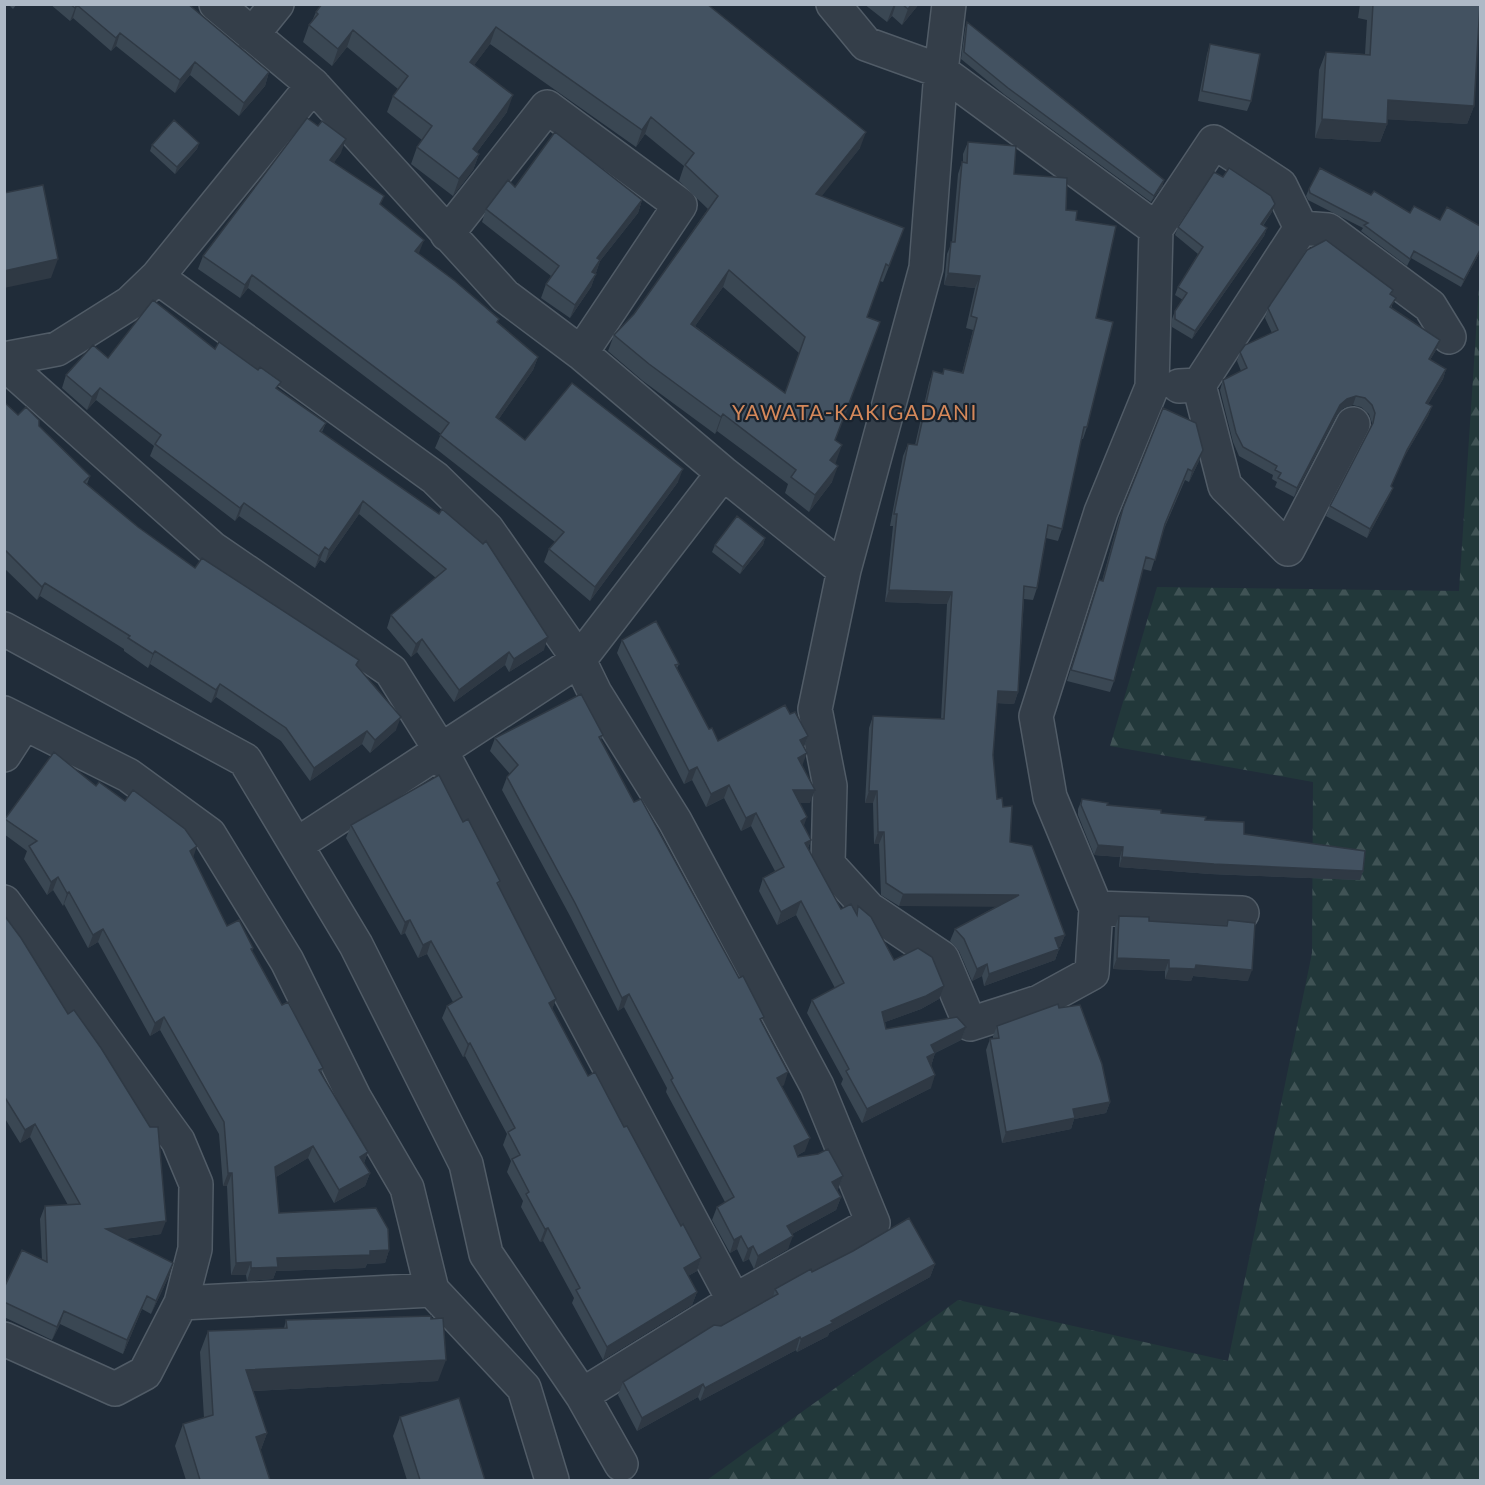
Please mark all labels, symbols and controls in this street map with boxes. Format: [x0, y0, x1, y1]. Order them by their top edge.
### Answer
district label: YAWATA-KAKIGADANI [732, 399, 978, 424]

